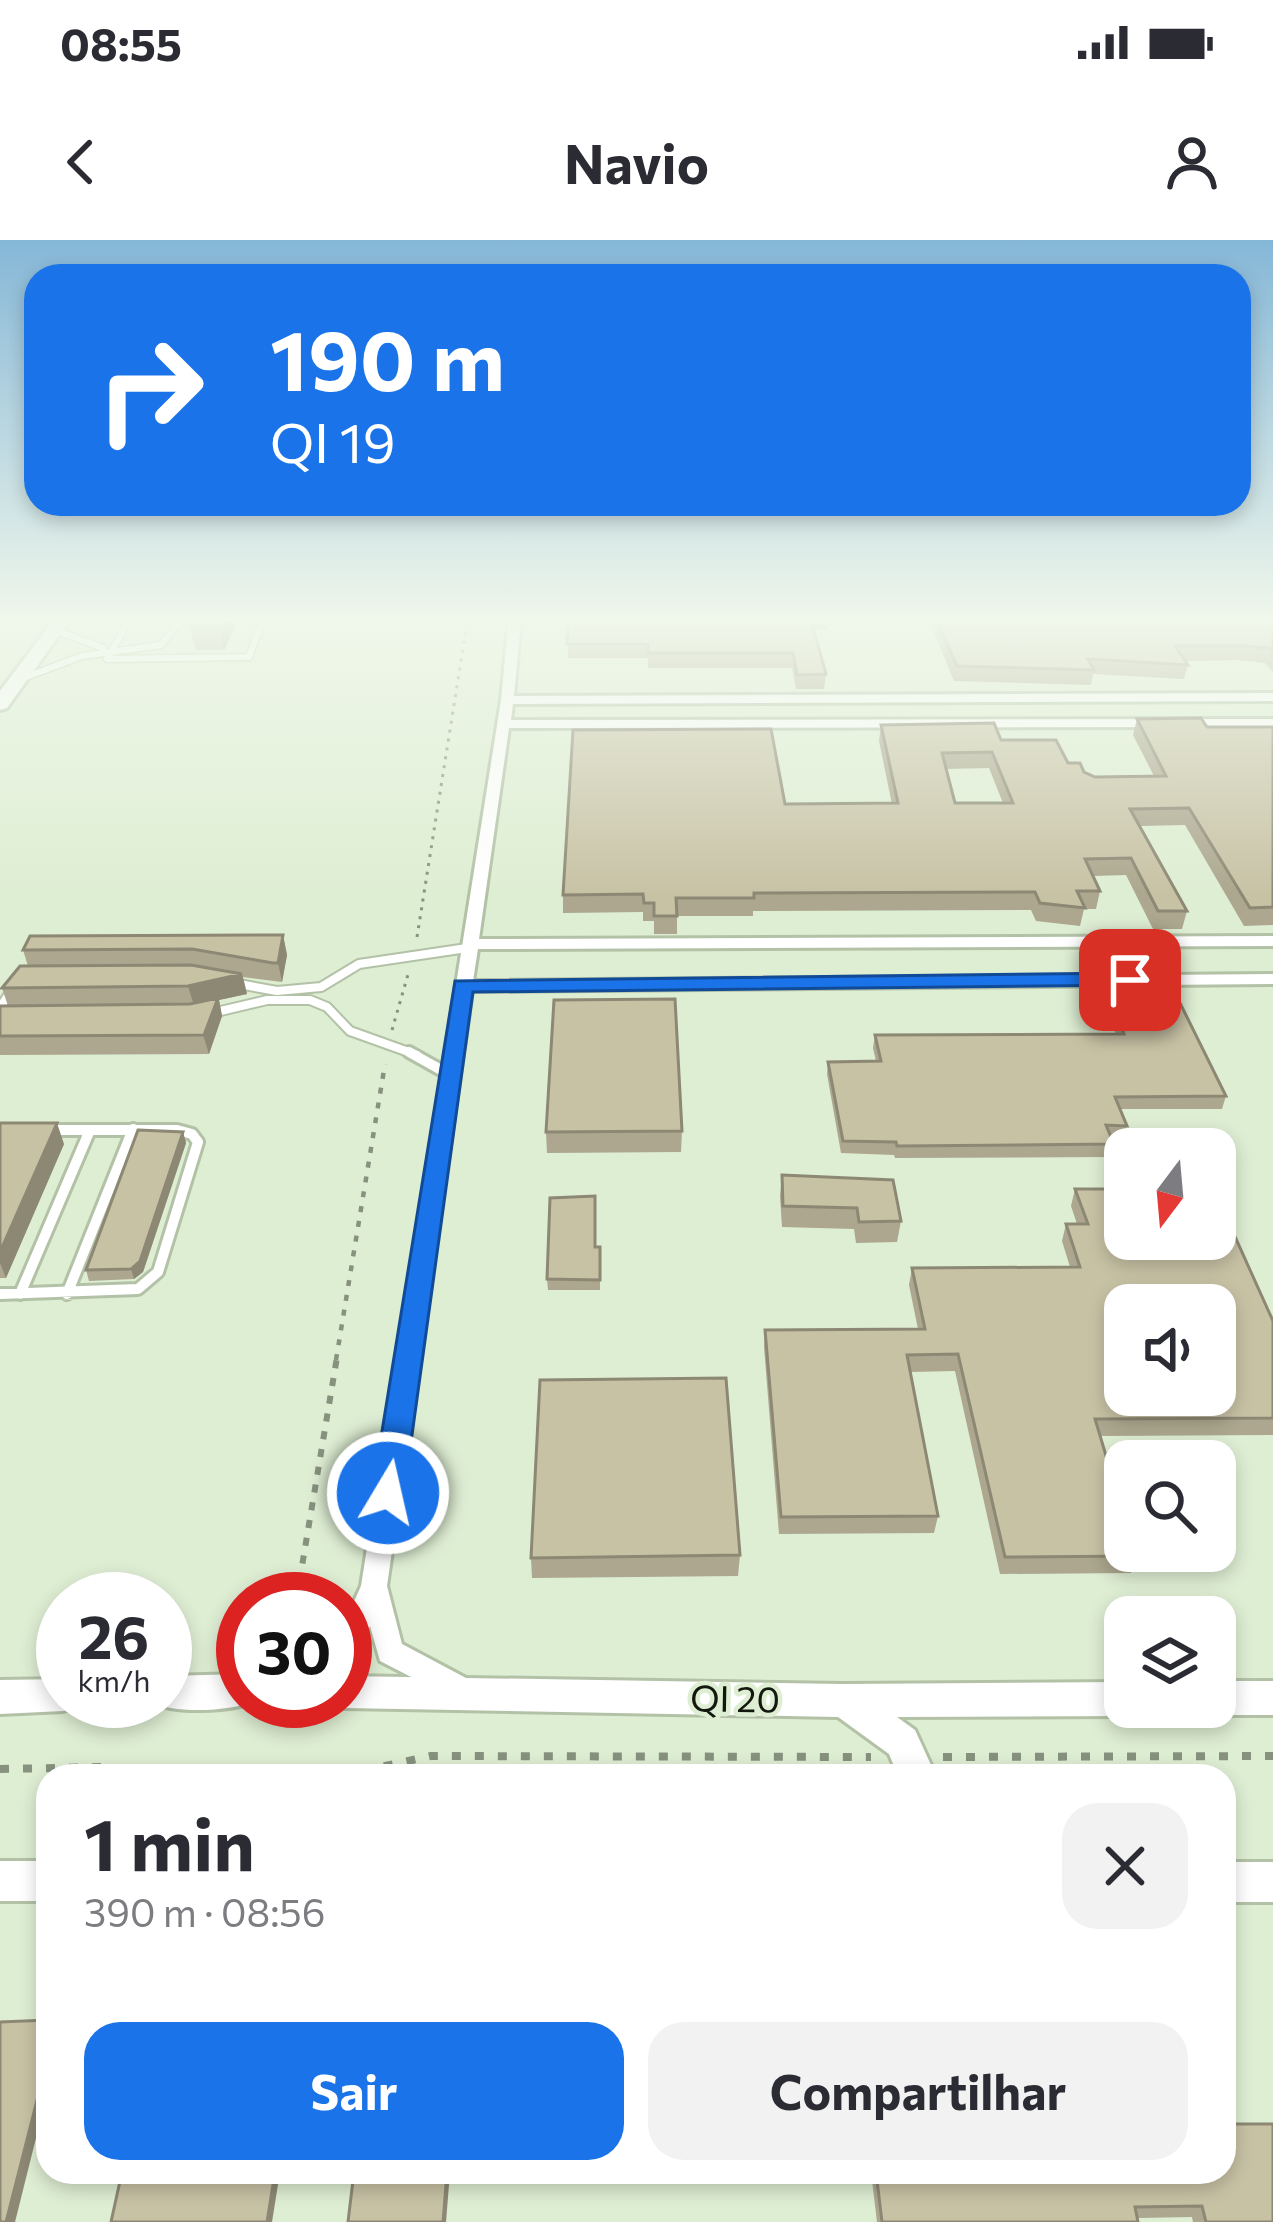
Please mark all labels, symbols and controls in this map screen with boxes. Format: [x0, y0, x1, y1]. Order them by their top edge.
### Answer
text: 08:55 [60, 15, 182, 70]
icon: back [48, 129, 114, 195]
text: Navio [564, 129, 709, 195]
icon: person [1159, 129, 1225, 195]
text: 190 m [270, 306, 505, 408]
icon: right [72, 312, 228, 468]
text: QI 19 [270, 408, 395, 474]
pin [1079, 929, 1181, 1031]
icon: arrive [1097, 947, 1163, 1013]
north arrow [1104, 1128, 1236, 1260]
map controls [1104, 1128, 1236, 1728]
button: sound [1104, 1284, 1236, 1416]
position arrow [325, 1430, 451, 1556]
button: search [1104, 1440, 1236, 1572]
speed limit sign: 30 [216, 1572, 372, 1728]
button: layers [1104, 1596, 1236, 1728]
text: 26 [79, 1598, 149, 1671]
text: km/h [78, 1661, 150, 1698]
street label: QI 20 [690, 1674, 780, 1720]
text: 1 min [84, 1798, 255, 1886]
button: close [1062, 1803, 1188, 1929]
text: 390 m · 08:56 [84, 1887, 325, 1935]
button: Sair [84, 2022, 624, 2160]
button: Compartilhar [648, 2022, 1188, 2160]

